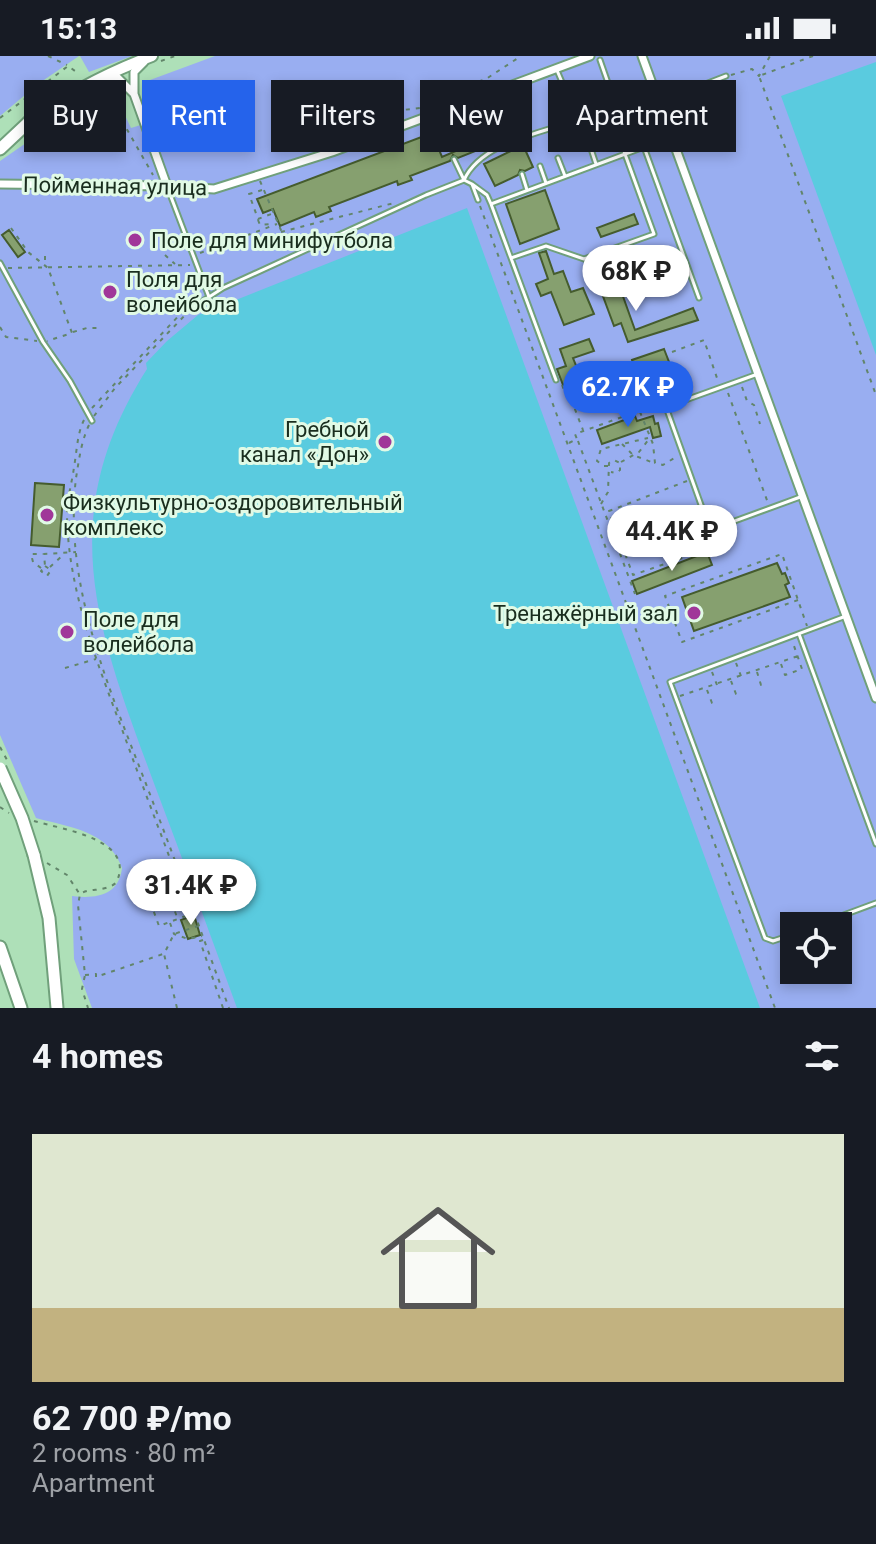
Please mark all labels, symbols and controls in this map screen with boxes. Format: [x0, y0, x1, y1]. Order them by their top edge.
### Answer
text: 15:13 [40, 11, 117, 46]
chip: Buy [24, 80, 126, 152]
chip: Rent [142, 80, 255, 152]
chip: Filters [271, 80, 404, 152]
chip: New [420, 80, 532, 152]
chip: Apartment [548, 80, 736, 152]
street label: Пойменная улица [23, 172, 207, 200]
place label: Поле для минифутбола [151, 228, 393, 253]
marker: Поле для минифутбола [126, 231, 144, 249]
pin: 68K ₽ [580, 245, 692, 313]
text: 68K ₽ [600, 256, 672, 286]
place label: Поля для волейбола [126, 267, 237, 317]
marker: Поля для волейбола [101, 283, 119, 301]
pin: 62.7K ₽ [554, 361, 702, 429]
text: 62.7K ₽ [581, 372, 675, 402]
place label: Гребной канал «Дон» [240, 417, 369, 467]
marker: Гребной канал «Дон» [376, 433, 394, 451]
place label: Физкультурно-оздоровительный комплекс [63, 490, 403, 540]
pin: 44.4K ₽ [598, 505, 746, 573]
marker: Физкультурно-оздоровительный комплекс [38, 506, 56, 524]
text: 44.4K ₽ [625, 516, 719, 546]
place label: Тренажёрный зал [493, 601, 678, 626]
marker: Тренажёрный зал [685, 604, 703, 622]
place label: Поле для волейбола [83, 607, 194, 657]
marker: Поле для волейбола [58, 623, 76, 641]
pin: 31.4K ₽ [117, 859, 265, 927]
text: 31.4K ₽ [144, 870, 238, 900]
map controls [780, 912, 852, 984]
button: locate [780, 912, 852, 984]
icon: filters [800, 1034, 844, 1078]
text: 4 homes [32, 1036, 163, 1076]
icon: home [366, 1186, 510, 1330]
text: 62 700 ₽/mo [32, 1398, 232, 1438]
text: 2 rooms · 80 m² [32, 1438, 215, 1468]
text: Apartment [32, 1468, 155, 1498]

